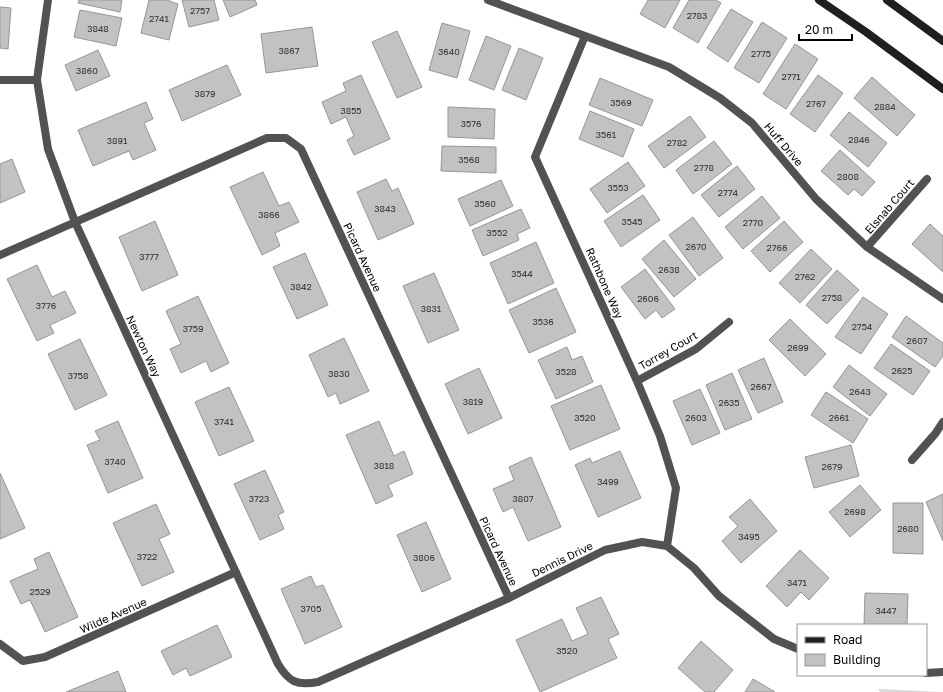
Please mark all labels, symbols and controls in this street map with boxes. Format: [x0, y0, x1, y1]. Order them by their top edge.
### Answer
house number: 2757 [190, 5, 210, 16]
house number: 2783 [687, 10, 707, 21]
house number: 2741 [149, 13, 170, 24]
scale bar [799, 16, 852, 42]
text: 20 m [805, 22, 833, 37]
house number: 3848 [87, 23, 109, 34]
house number: 3867 [279, 45, 300, 56]
house number: 3640 [438, 46, 460, 57]
house number: 2775 [751, 48, 771, 59]
house number: 3860 [76, 65, 98, 76]
house number: 2771 [781, 71, 801, 82]
house number: 3879 [195, 88, 215, 99]
house number: 3569 [610, 97, 632, 108]
house number: 2767 [806, 98, 826, 109]
house number: 2884 [874, 101, 896, 112]
house number: 3855 [340, 105, 362, 116]
house number: 3576 [461, 118, 481, 129]
street label: Huff Drive [762, 119, 806, 169]
house number: 3561 [596, 129, 617, 140]
house number: 2846 [848, 134, 870, 145]
house number: 3891 [107, 135, 128, 146]
house number: 2782 [667, 137, 687, 148]
house number: 3568 [458, 154, 480, 165]
house number: 2778 [694, 162, 714, 173]
house number: 2808 [837, 171, 859, 182]
street label: Elsnab Court [862, 176, 916, 236]
house number: 3553 [608, 182, 628, 193]
house number: 2774 [718, 187, 739, 198]
house number: 3560 [474, 198, 496, 209]
house number: 3843 [374, 203, 396, 214]
house number: 3866 [258, 209, 280, 220]
house number: 3545 [621, 216, 643, 227]
house number: 2770 [743, 217, 764, 228]
street label: Picard Avenue [341, 220, 385, 294]
house number: 3552 [487, 227, 507, 238]
house number: 2670 [685, 241, 707, 252]
house number: 2766 [767, 242, 787, 253]
street label: Rathbone Way [584, 246, 626, 320]
house number: 3777 [139, 251, 159, 262]
house number: 2638 [658, 264, 680, 275]
house number: 3544 [511, 268, 533, 279]
house number: 2762 [795, 271, 815, 282]
house number: 3842 [290, 281, 312, 292]
house number: 2758 [822, 292, 842, 303]
house number: 2606 [637, 293, 659, 304]
house number: 3776 [36, 300, 56, 311]
house number: 3831 [421, 303, 442, 314]
street label: Newton Way [124, 313, 164, 379]
house number: 3536 [532, 316, 554, 327]
house number: 2754 [852, 321, 873, 332]
house number: 3759 [183, 323, 203, 334]
street label: Torrey Court [636, 328, 700, 372]
house number: 2607 [906, 335, 928, 346]
house number: 2699 [787, 342, 809, 353]
house number: 2625 [891, 365, 913, 376]
house number: 3528 [555, 366, 577, 377]
house number: 3830 [328, 368, 350, 379]
house number: 3758 [68, 370, 88, 381]
house number: 2667 [751, 381, 772, 392]
house number: 2643 [849, 386, 871, 397]
house number: 3819 [463, 396, 483, 407]
house number: 2635 [718, 397, 740, 408]
house number: 3520 [574, 412, 596, 423]
house number: 2603 [685, 412, 707, 423]
house number: 2661 [829, 412, 850, 423]
house number: 3741 [214, 416, 235, 427]
house number: 3740 [104, 456, 126, 467]
house number: 3818 [374, 460, 394, 471]
house number: 2679 [822, 461, 842, 472]
house number: 3499 [597, 476, 619, 487]
house number: 3723 [249, 493, 269, 504]
house number: 3807 [512, 493, 534, 504]
house number: 2698 [844, 506, 866, 517]
street label: Picard Avenue [477, 514, 521, 588]
house number: 2680 [897, 523, 919, 534]
house number: 3495 [738, 531, 760, 542]
street label: Dennis Drive [529, 539, 595, 579]
house number: 3722 [137, 551, 157, 562]
house number: 3806 [413, 552, 435, 563]
house number: 3471 [787, 577, 808, 588]
house number: 2529 [29, 586, 51, 597]
street label: Wilde Avenue [78, 594, 148, 636]
house number: 3705 [301, 603, 321, 614]
house number: 3447 [875, 605, 897, 616]
legend [797, 624, 927, 676]
text: Road [833, 632, 862, 647]
house number: 3520 [556, 645, 578, 656]
text: Building [833, 652, 881, 667]

